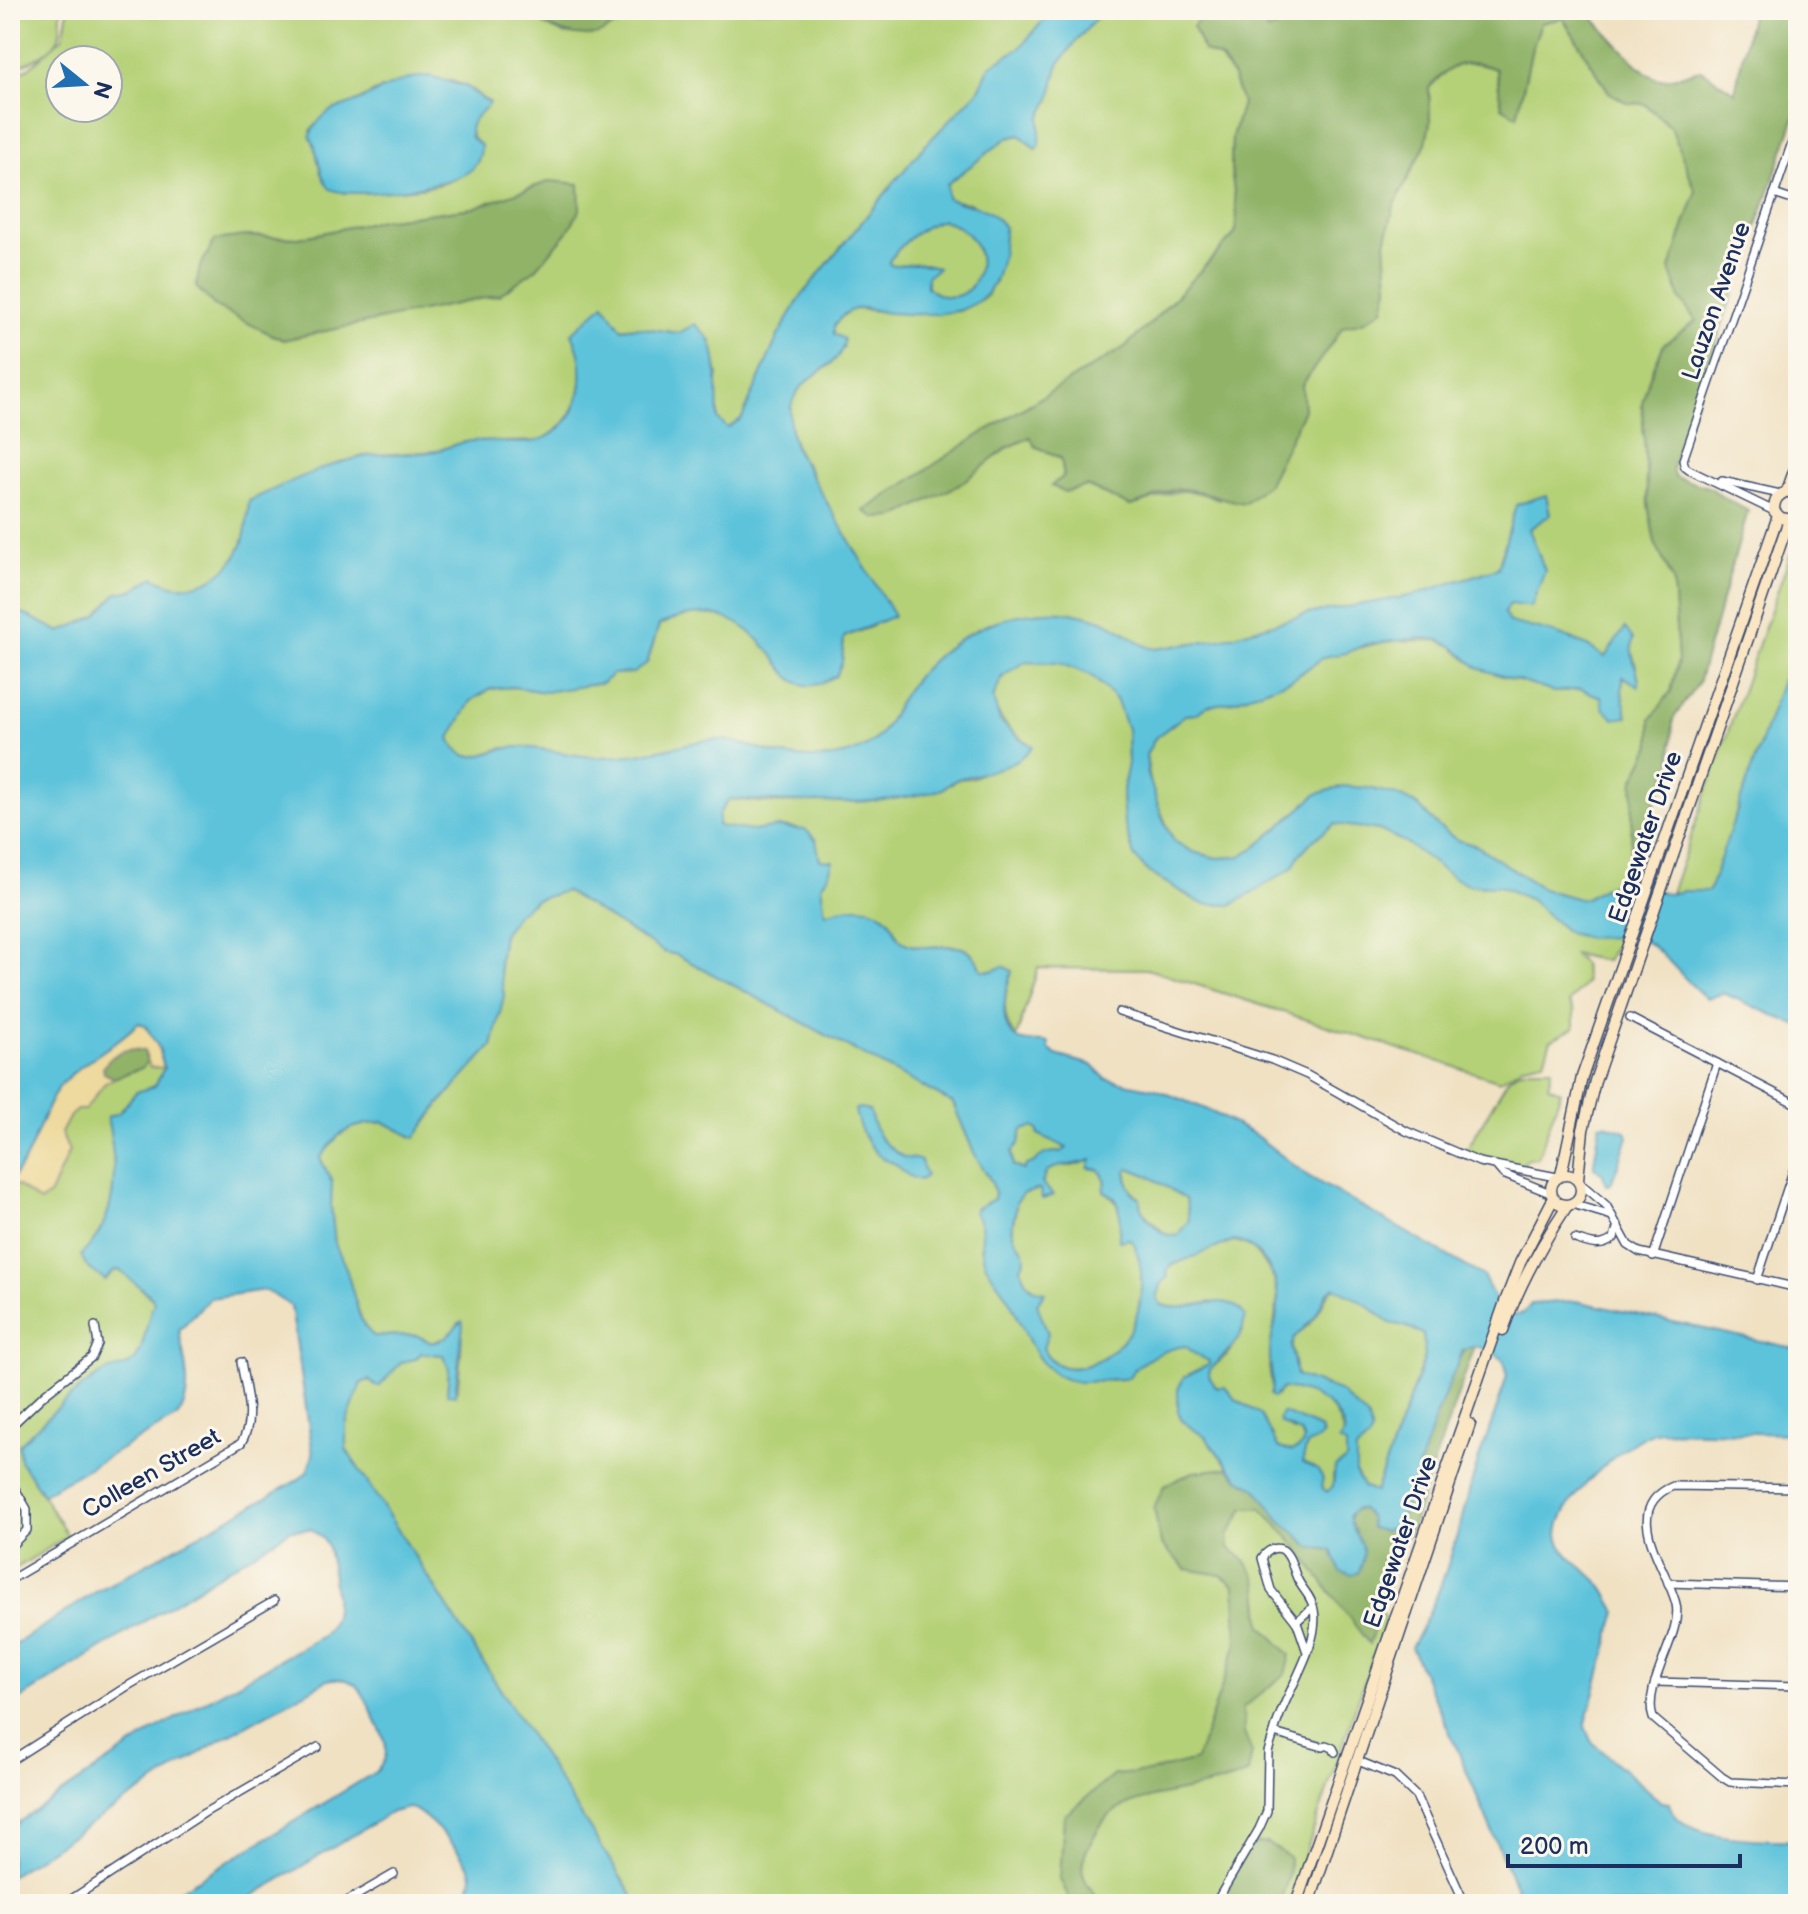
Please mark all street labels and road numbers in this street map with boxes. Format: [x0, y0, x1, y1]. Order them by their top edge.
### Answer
street label: Lauzon Avenue [1676, 218, 1757, 384]
street label: Edgewater Drive [1603, 748, 1688, 927]
street label: Colleen Street [77, 1422, 226, 1525]
street label: Edgewater Drive [1358, 1453, 1443, 1632]

